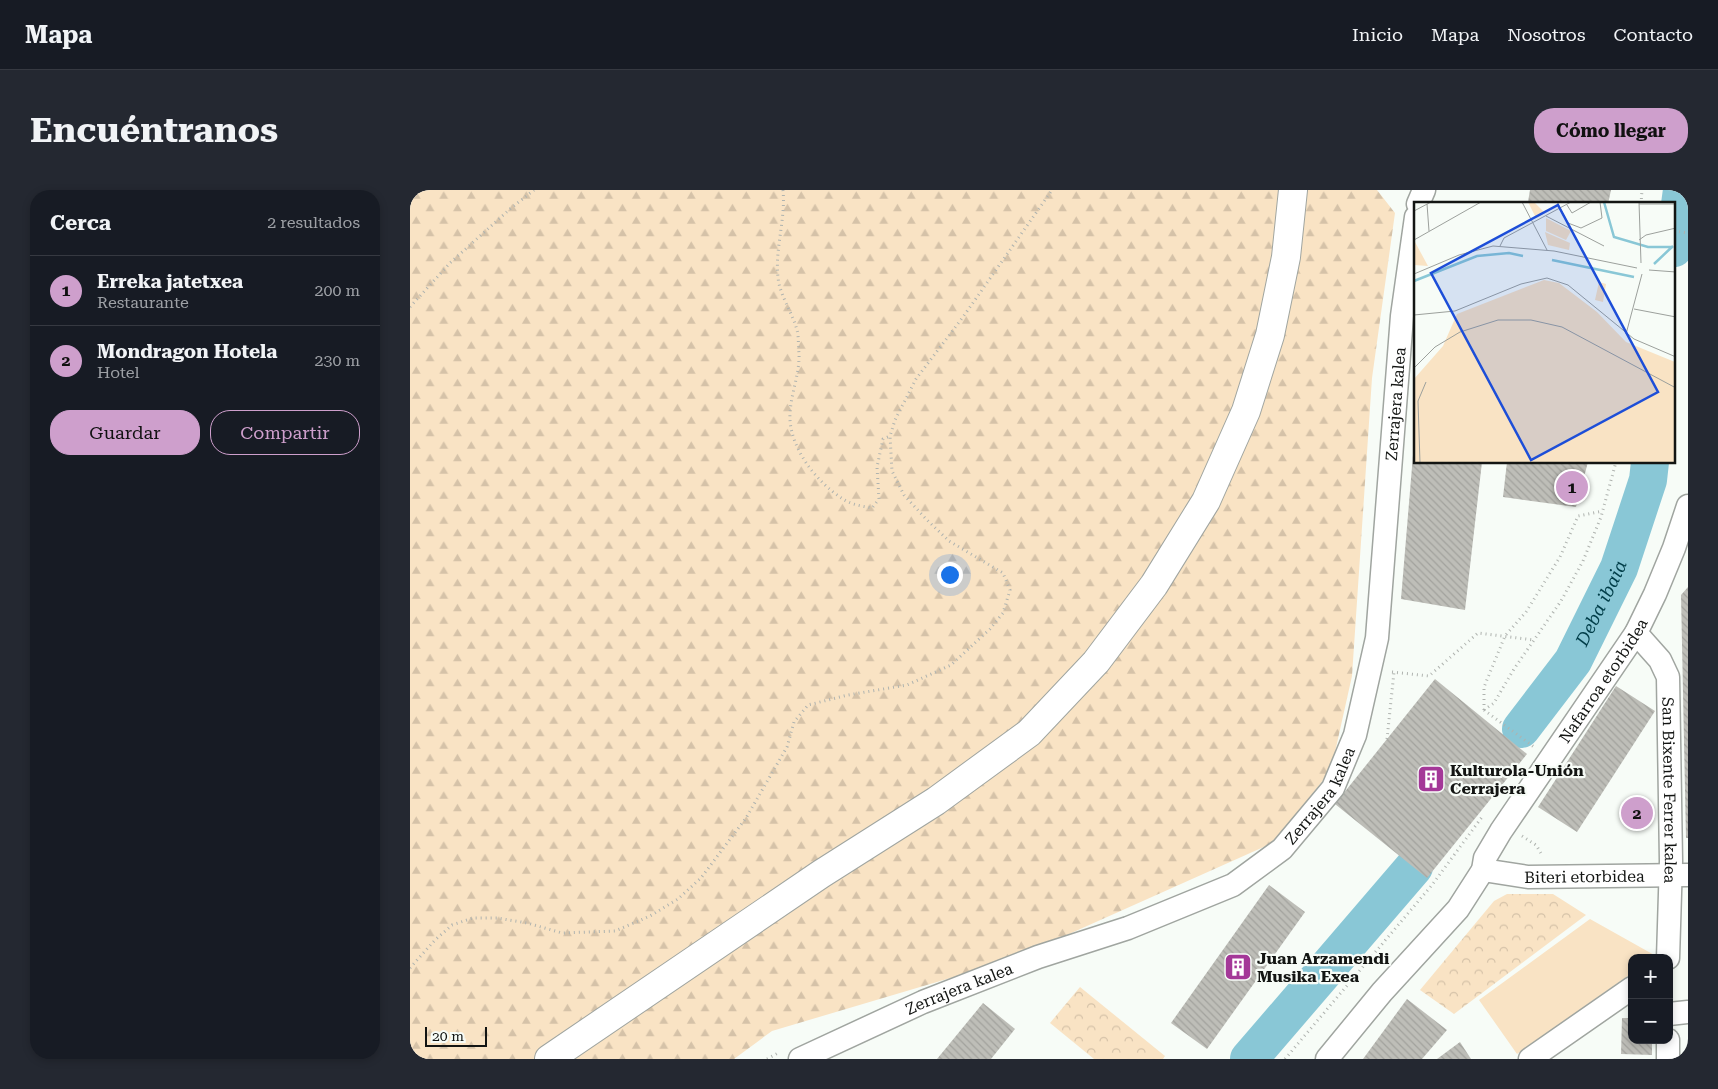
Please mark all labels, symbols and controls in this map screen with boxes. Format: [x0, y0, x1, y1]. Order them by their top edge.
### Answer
text: Mapa [25, 21, 92, 49]
text: Inicio [1352, 24, 1403, 45]
text: Mapa [1431, 24, 1479, 45]
text: Nosotros [1507, 24, 1585, 45]
text: Contacto [1613, 24, 1693, 45]
button: Cómo llegar [1534, 108, 1688, 153]
text: Encuéntranos [30, 110, 278, 151]
inset map [1414, 202, 1676, 464]
text: Cerca [50, 211, 111, 235]
text: 2 resultados [267, 213, 360, 232]
text: Erreka jatetxea [97, 270, 243, 293]
text: 1 [62, 281, 70, 300]
text: 200 m [314, 281, 360, 300]
text: Restaurante [97, 293, 189, 312]
text: Mondragon Hotela [97, 340, 277, 363]
street label: Zerrajera kalea [1382, 346, 1410, 462]
text: 2 [62, 351, 70, 370]
text: 230 m [314, 351, 360, 370]
text: Hotel [97, 363, 139, 382]
button: Guardar [50, 410, 200, 455]
button: Compartir [210, 410, 360, 455]
pin: 1 [1556, 468, 1588, 506]
water label: Deba ibaia [1571, 558, 1631, 650]
your location [937, 562, 963, 588]
street label: Nafarroa etorbidea [1555, 615, 1652, 746]
street label: San Bixente Ferrer kalea [1658, 697, 1680, 884]
street label: Zerrajera kalea [1281, 744, 1359, 848]
place label: Kulturola-Unión Cerrajera [1450, 761, 1584, 798]
building icon: Kulturola-Unión Cerrajera [1416, 764, 1446, 794]
pin: 2 [1621, 794, 1653, 832]
street label: Biteri etorbidea [1524, 867, 1645, 887]
place label: Juan Arzamendi Musika Exea [1257, 949, 1390, 986]
building icon: Juan Arzamendi Musika Exea [1223, 952, 1253, 982]
map controls [1628, 954, 1673, 1044]
button: + [1628, 954, 1673, 999]
street label: Zerrajera kalea [902, 959, 1016, 1019]
button: − [1628, 999, 1673, 1044]
scale bar [425, 1024, 488, 1047]
text: 20 m [432, 1028, 464, 1044]

